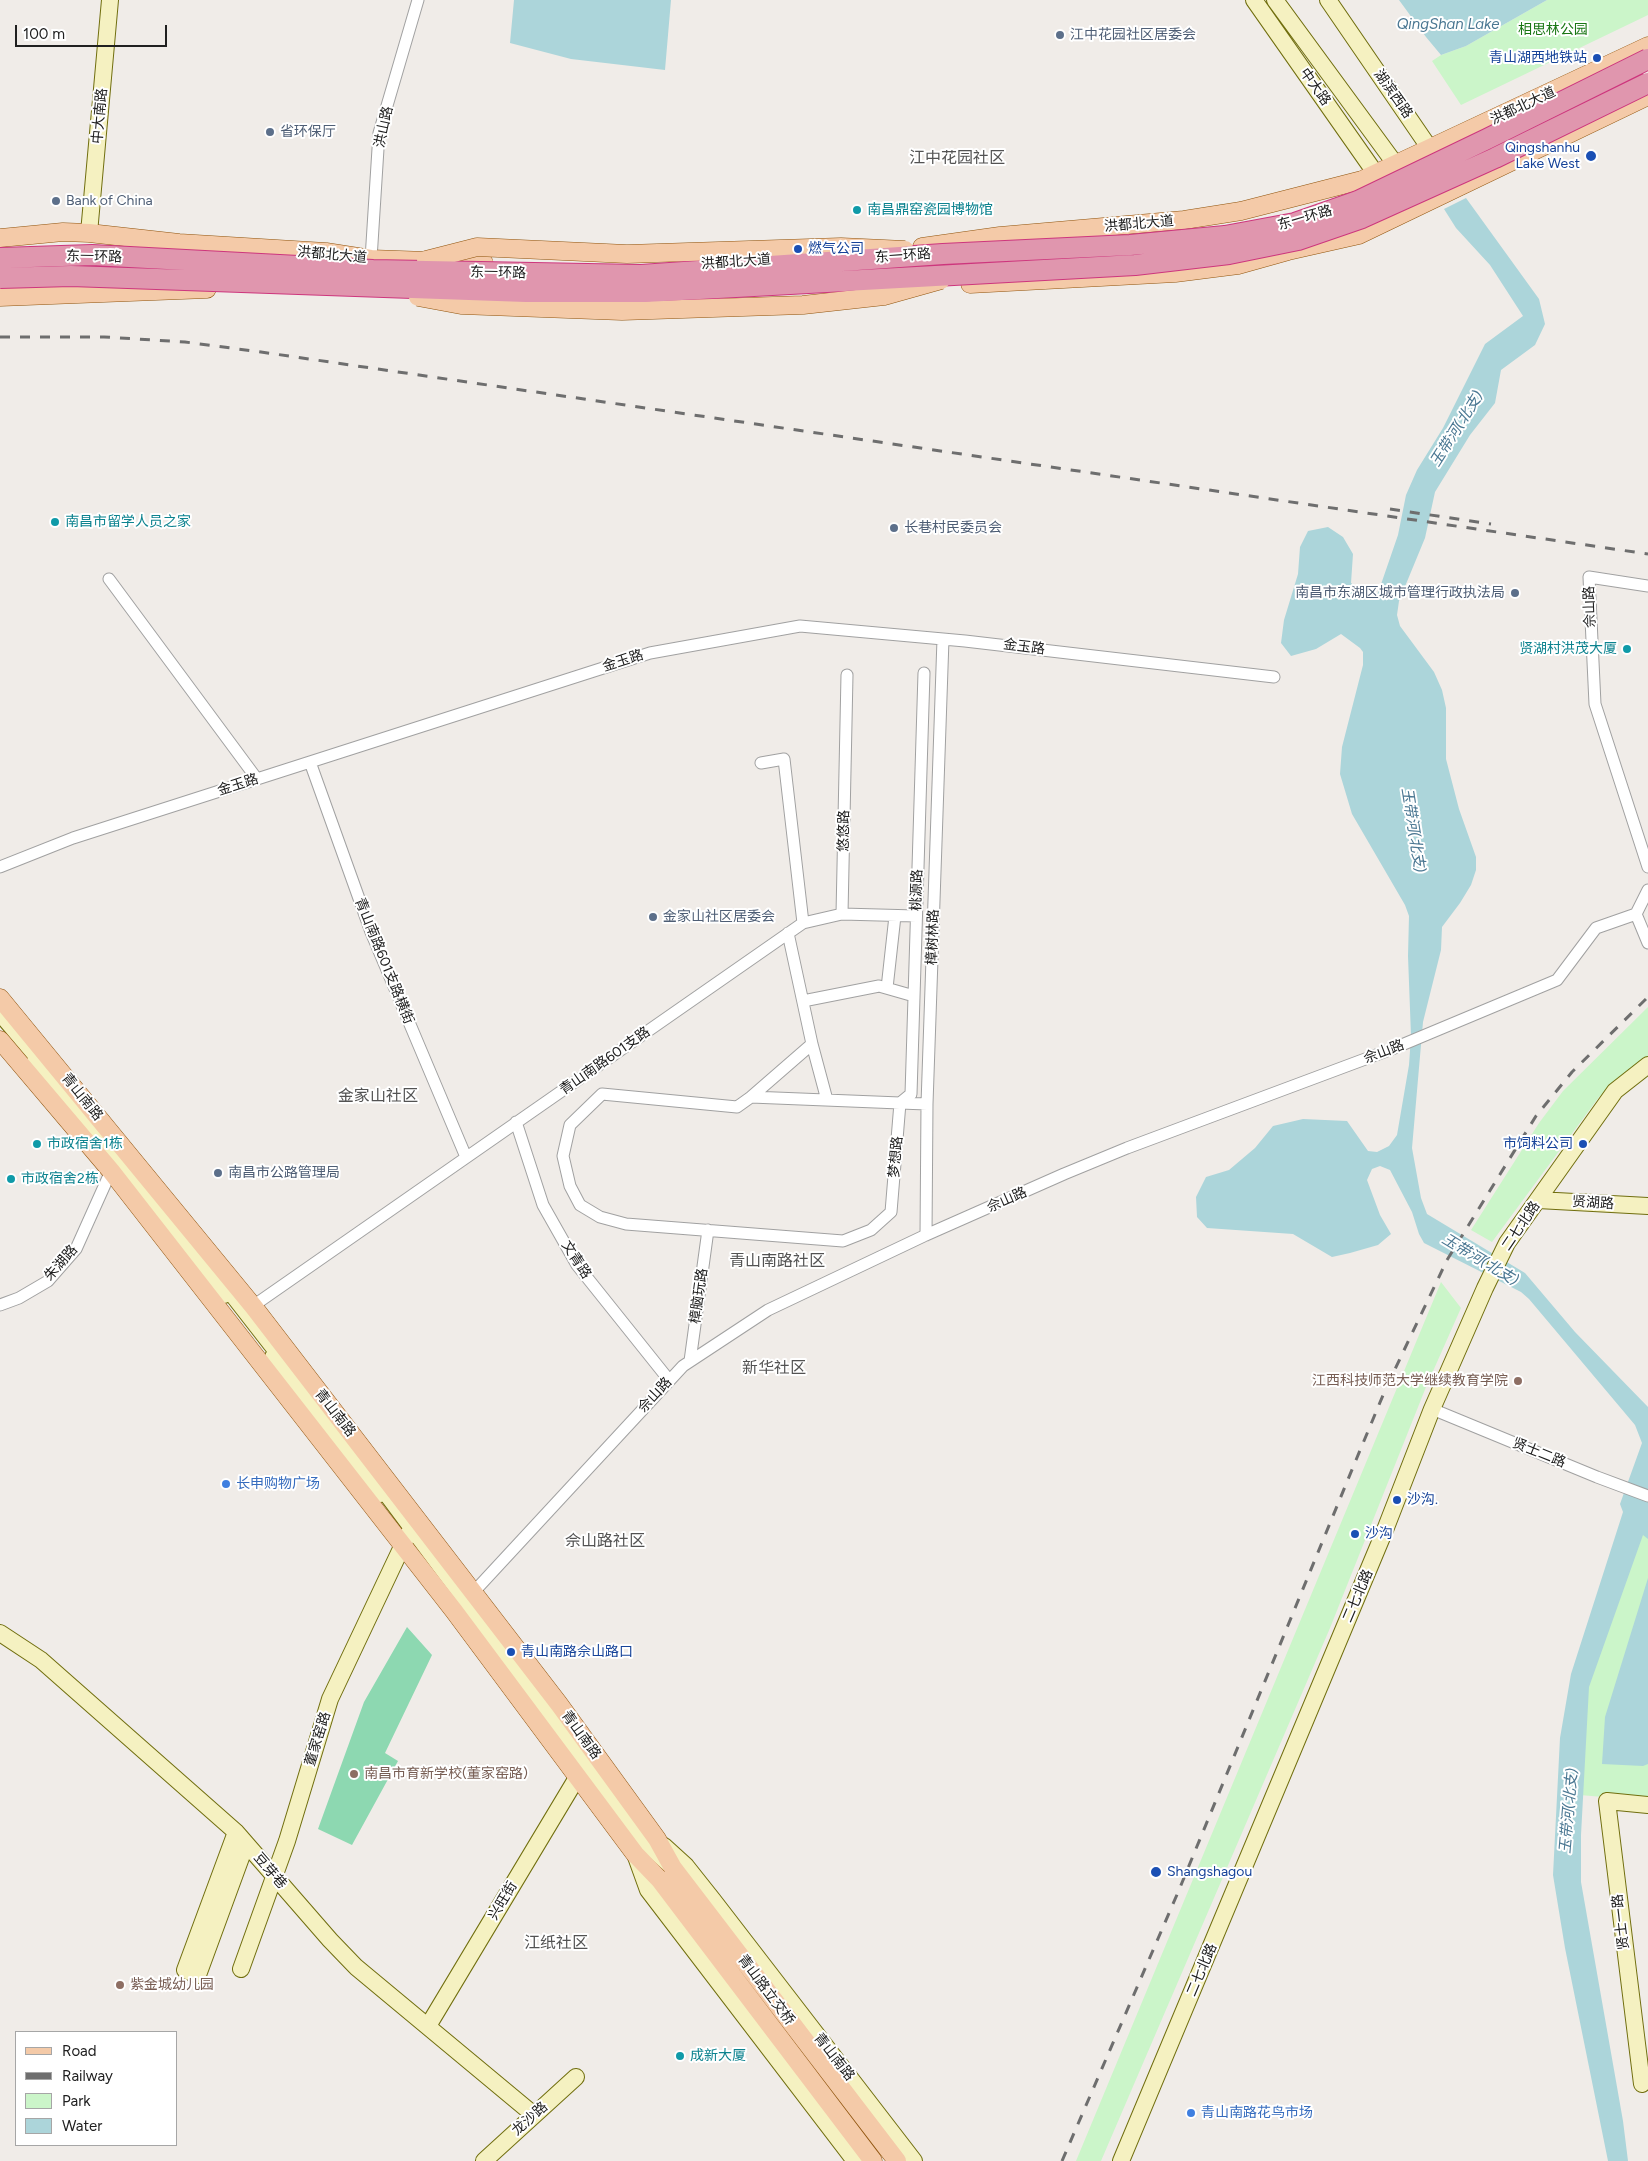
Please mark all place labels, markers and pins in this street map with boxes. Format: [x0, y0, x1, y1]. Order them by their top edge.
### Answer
place label: 江中花园社区居委会 [1070, 27, 1196, 43]
marker: 江中花园社区居委会 [1054, 29, 1066, 41]
place label: 青山湖西地铁站 [1489, 50, 1587, 66]
marker: 青山湖西地铁站 [1591, 52, 1603, 64]
place label: 省环保厅 [280, 124, 336, 140]
marker: 省环保厅 [264, 126, 276, 138]
place label: Qingshanhu Lake West [1505, 140, 1580, 172]
marker: Qingshanhu Lake West [1584, 149, 1598, 163]
place label: Bank of China [66, 193, 153, 209]
marker: Bank of China [50, 195, 62, 207]
place label: 南昌鼎窑瓷园博物馆 [867, 202, 993, 218]
marker: 南昌鼎窑瓷园博物馆 [851, 204, 863, 216]
place label: 燃气公司 [808, 241, 864, 257]
marker: 燃气公司 [792, 243, 804, 255]
place label: 南昌市留学人员之家 [65, 514, 191, 530]
marker: 南昌市留学人员之家 [49, 516, 61, 528]
place label: 长巷村民委员会 [904, 520, 1002, 536]
marker: 长巷村民委员会 [888, 522, 900, 534]
place label: 南昌市东湖区城市管理行政执法局 [1295, 585, 1505, 601]
marker: 南昌市东湖区城市管理行政执法局 [1509, 587, 1521, 599]
place label: 贤湖村洪茂大厦 [1519, 641, 1617, 657]
marker: 贤湖村洪茂大厦 [1621, 643, 1633, 655]
place label: 金家山社区居委会 [663, 909, 775, 925]
marker: 金家山社区居委会 [647, 911, 659, 923]
place label: 市政宿舍1栋 [47, 1136, 123, 1152]
place label: 市饲料公司 [1503, 1136, 1573, 1152]
marker: 市政宿舍1栋 [31, 1138, 43, 1150]
marker: 市饲料公司 [1577, 1138, 1589, 1150]
place label: 南昌市公路管理局 [228, 1165, 340, 1181]
marker: 南昌市公路管理局 [212, 1167, 224, 1179]
place label: 市政宿舍2栋 [21, 1171, 99, 1187]
marker: 市政宿舍2栋 [5, 1173, 17, 1185]
place label: 江西科技师范大学继续教育学院 [1312, 1373, 1508, 1389]
marker: 江西科技师范大学继续教育学院 [1512, 1375, 1524, 1387]
place label: 长申购物广场 [236, 1476, 320, 1492]
marker: 长申购物广场 [220, 1478, 232, 1490]
place label: 沙沟. [1407, 1492, 1438, 1508]
marker: 沙沟. [1391, 1494, 1403, 1506]
place label: 沙沟 [1365, 1526, 1393, 1542]
marker: 沙沟 [1349, 1528, 1361, 1540]
place label: 青山南路佘山路口 [521, 1644, 633, 1660]
marker: 青山南路佘山路口 [505, 1646, 517, 1658]
place label: 南昌市育新学校(董家窑路) [364, 1766, 528, 1782]
marker: 南昌市育新学校(董家窑路) [348, 1768, 360, 1780]
place label: Shangshagou [1167, 1864, 1252, 1880]
marker: Shangshagou [1149, 1865, 1163, 1879]
place label: 紫金城幼儿园 [130, 1977, 214, 1993]
marker: 紫金城幼儿园 [114, 1979, 126, 1991]
place label: 成新大厦 [690, 2048, 746, 2064]
marker: 成新大厦 [674, 2050, 686, 2062]
place label: 青山南路花鸟市场 [1201, 2105, 1313, 2121]
marker: 青山南路花鸟市场 [1185, 2107, 1197, 2119]

